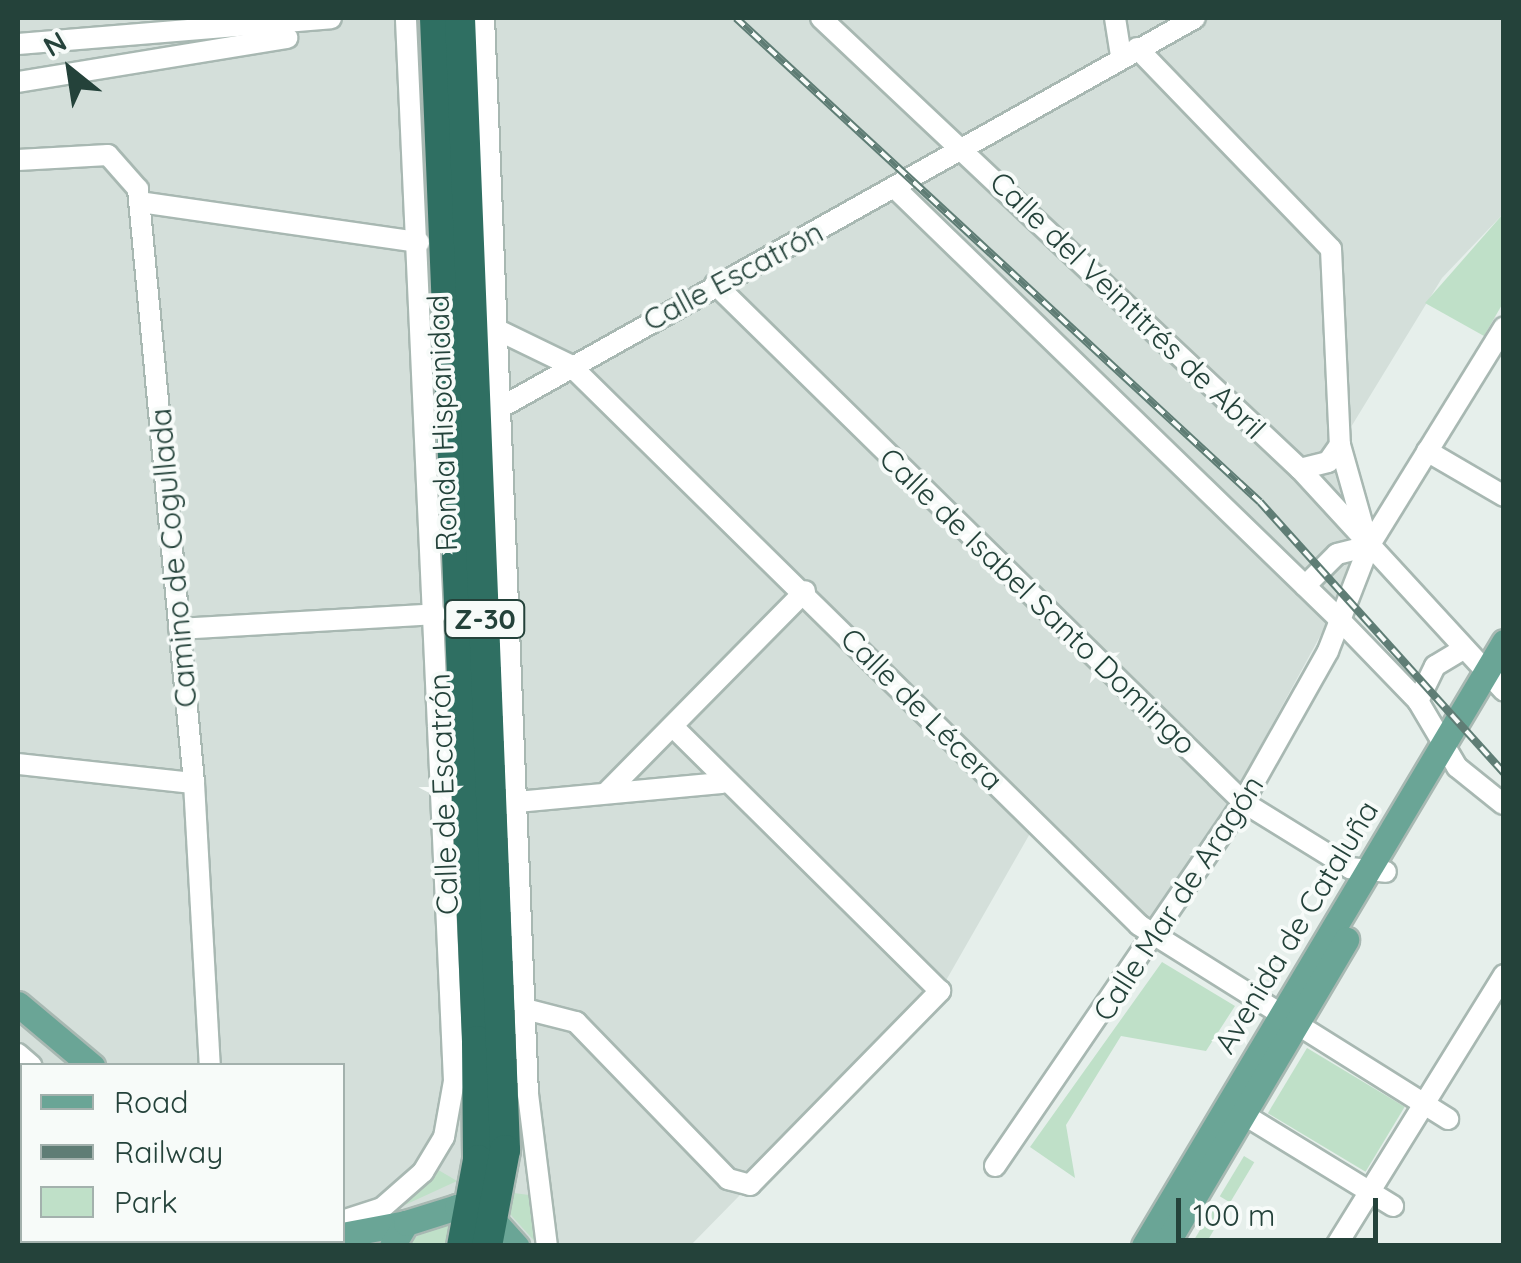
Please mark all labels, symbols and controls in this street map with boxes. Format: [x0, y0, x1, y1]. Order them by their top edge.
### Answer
north arrow [20, 20, 120, 120]
text: N [37, 23, 72, 64]
street label: Calle del Veintitrés de Abril [983, 164, 1273, 446]
street label: Calle Escatrón [637, 214, 829, 338]
street label: Ronda Hispanidad [420, 294, 464, 552]
street label: Camino de Cogullada [142, 407, 204, 709]
street label: Calle de Isabel Santo Domingo [872, 440, 1204, 762]
road number: Z-30 [442, 596, 528, 642]
street label: Calle de Lécera [833, 620, 1011, 798]
street label: Calle de Escatrón [421, 673, 465, 915]
street label: Calle Mar de Aragón [1085, 769, 1271, 1027]
street label: Avenida de Cataluña [1206, 794, 1386, 1060]
legend [20, 1063, 345, 1243]
text: Road [114, 1083, 188, 1121]
text: Railway [114, 1133, 223, 1171]
scale bar [1181, 1178, 1384, 1240]
text: Park [114, 1183, 178, 1221]
text: 100 m [1193, 1196, 1275, 1234]

